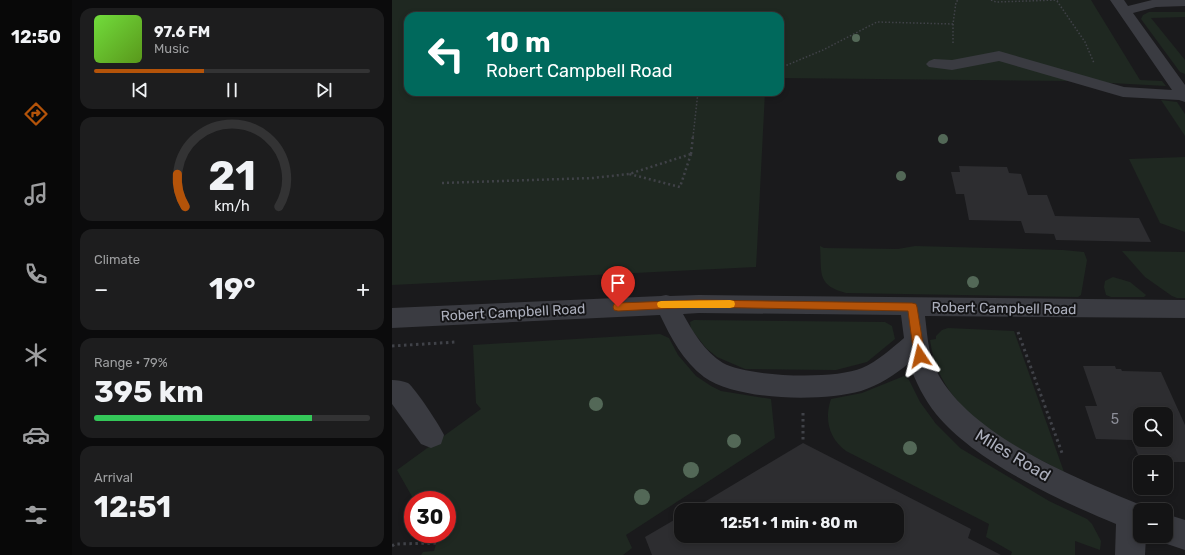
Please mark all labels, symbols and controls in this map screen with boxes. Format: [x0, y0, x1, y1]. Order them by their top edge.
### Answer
text: 97.6 FM [154, 23, 210, 41]
text: 12:50 [11, 26, 61, 48]
text: 10 m [486, 26, 551, 59]
icon: left [420, 28, 472, 80]
text: Music [154, 41, 189, 56]
text: Robert Campbell Road [486, 60, 672, 82]
icon: previous [129, 79, 151, 101]
icon: pause [221, 79, 243, 101]
icon: next [313, 79, 335, 101]
icon: directions [22, 100, 50, 128]
text: 21 [208, 151, 256, 200]
icon: music [22, 180, 50, 208]
text: km/h [214, 197, 250, 214]
text: Climate [94, 252, 140, 267]
icon: phone [22, 260, 50, 288]
pin [601, 266, 635, 307]
text: 19° [209, 271, 256, 307]
icon: arrive [607, 272, 629, 294]
text: − [94, 276, 108, 303]
text: + [356, 276, 370, 303]
street label: Robert Campbell Road [931, 299, 1077, 318]
street label: Robert Campbell Road [440, 300, 586, 325]
position arrow [899, 335, 941, 377]
icon: climate [22, 341, 50, 369]
text: Range · 79% [94, 355, 168, 370]
text: 395 km [94, 374, 204, 410]
map controls [1133, 407, 1173, 543]
button: search [1133, 407, 1173, 447]
house number: 5 [1111, 411, 1119, 428]
icon: car [22, 421, 50, 449]
street label: Miles Road [972, 425, 1054, 485]
button: + [1133, 455, 1173, 495]
text: Arrival [94, 470, 133, 485]
text: 12:51 [94, 489, 171, 525]
speed limit sign: 30 [404, 491, 456, 543]
icon: filters [22, 501, 50, 529]
button: − [1133, 503, 1173, 543]
text: 12:51 · 1 min · 80 m [721, 514, 857, 532]

